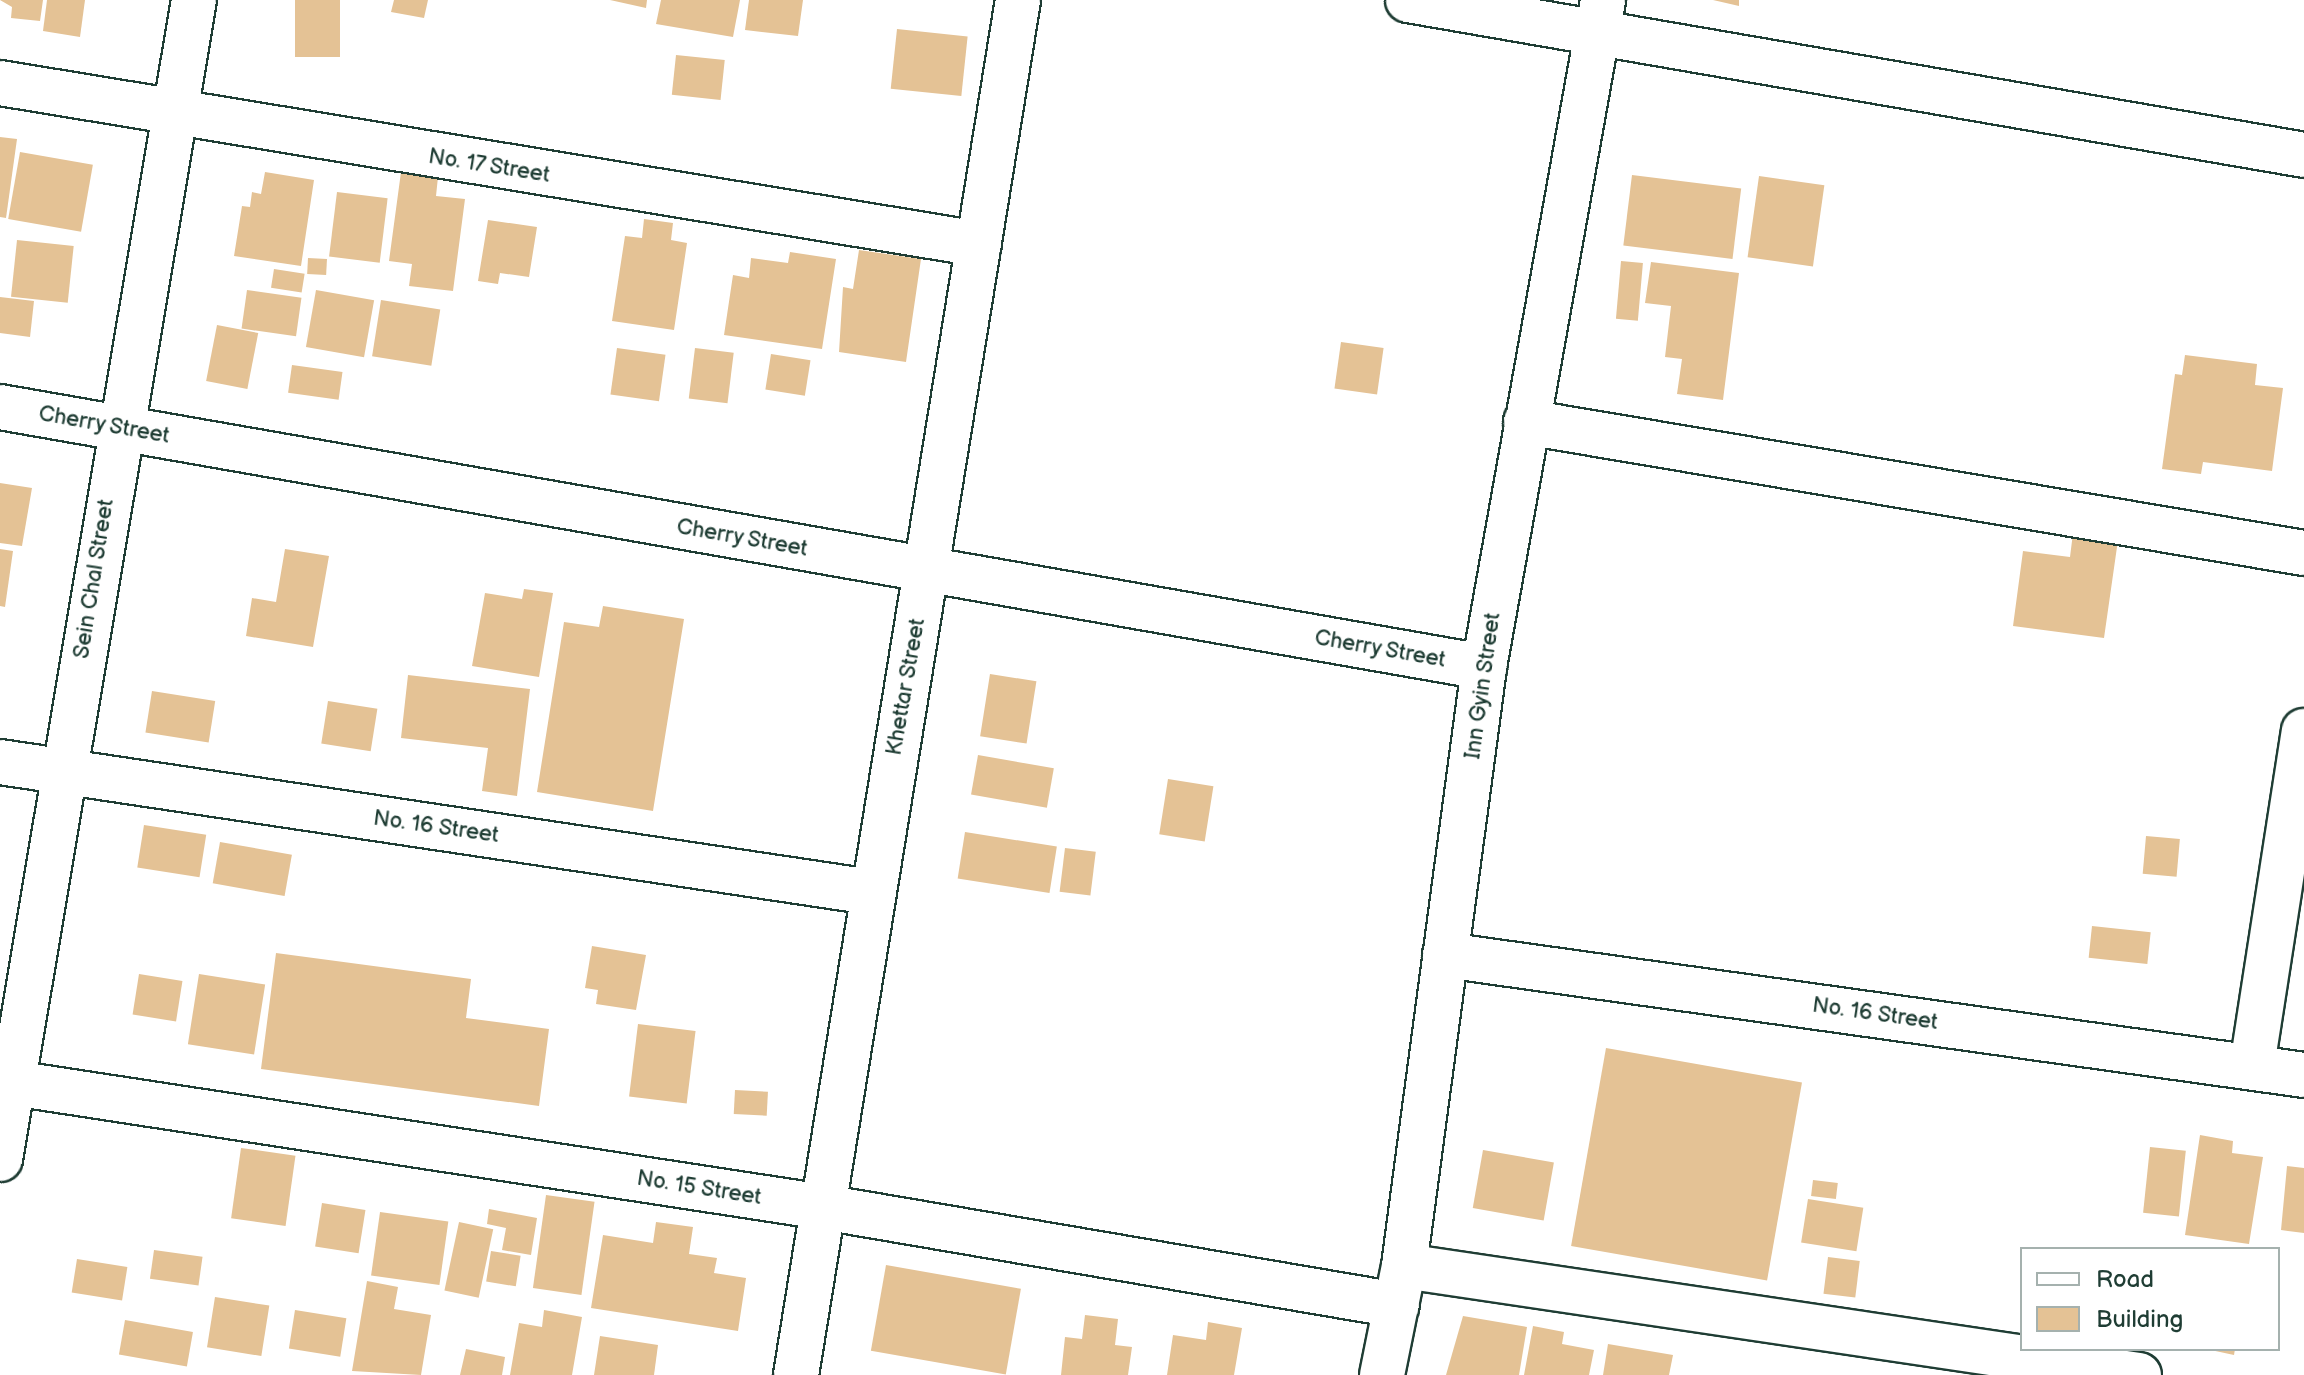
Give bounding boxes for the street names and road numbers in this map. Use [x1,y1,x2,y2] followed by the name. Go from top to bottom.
[426,143,552,189] street label: No. 17 Street
[36,400,172,450] street label: Cherry Street
[68,497,120,661] street label: Sein Chal Street
[674,513,810,563] street label: Cherry Street
[1460,611,1506,761] street label: Inn Gyin Street
[881,616,931,758] street label: Khettar Street
[1312,624,1448,674] street label: Cherry Street
[371,805,501,849] street label: No. 16 Street
[1810,992,1940,1036] street label: No. 16 Street
[635,1165,763,1211] street label: No. 15 Street

